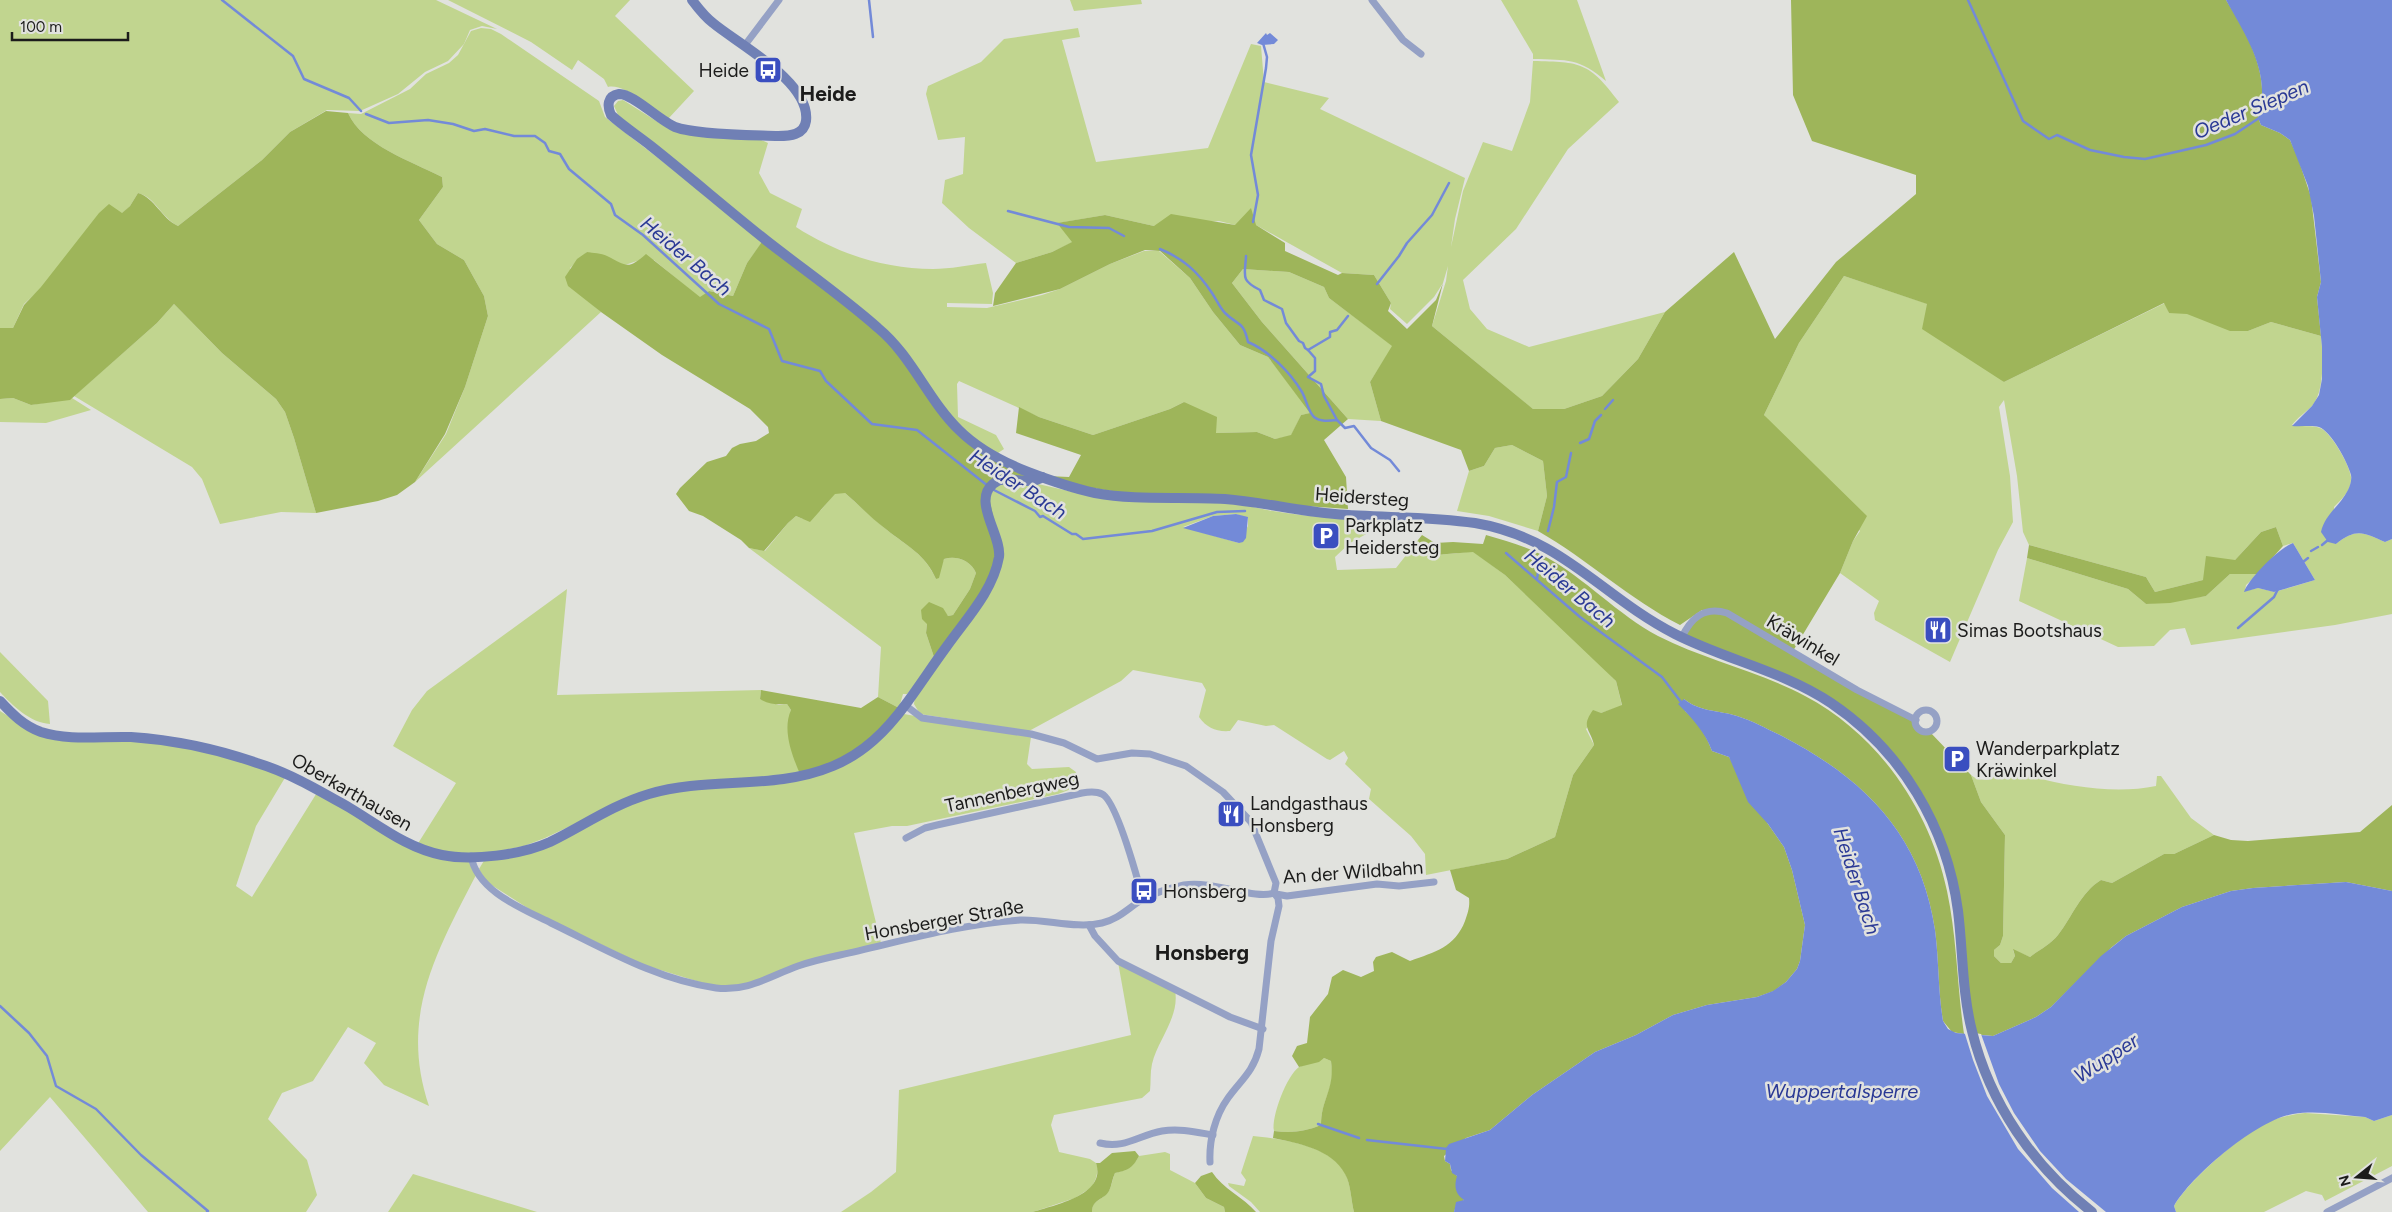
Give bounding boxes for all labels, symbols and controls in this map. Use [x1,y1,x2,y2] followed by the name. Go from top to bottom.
[12,10,129,42] scale bar
[20,18,62,36] text: 100 m
[753,55,783,85] bus stop icon: Heide
[698,59,749,82] place label: Heide
[2190,74,2312,144] water label: Oeder Siepen
[799,81,857,106] district label: Heide
[636,211,736,301] water label: Heider Bach
[965,444,1071,524] water label: Heider Bach
[1314,482,1410,512] street label: Heidersteg
[1345,514,1440,559] place label: Parkplatz Heidersteg
[1311,521,1341,551] parking icon: Parkplatz Heidersteg
[1520,543,1620,633] water label: Heider Bach
[1762,609,1844,671] street label: Kräwinkel
[1923,615,1953,645] restaurant icon: Simas Bootshaus
[1957,619,2102,642] place label: Simas Bootshaus
[1976,737,2120,782] place label: Wanderparkplatz Kräwinkel
[1942,744,1972,774] parking icon: Wanderparkplatz Kräwinkel
[287,748,417,836] street label: Oberkarthausen
[943,767,1081,817] street label: Tannenbergweg
[1250,792,1368,837] place label: Landgasthaus Honsberg
[1216,799,1246,829] restaurant icon: Landgasthaus Honsberg
[1828,824,1886,938] water label: Heider Bach
[1282,856,1424,888] street label: An der Wildbahn
[1129,876,1159,906] bus stop icon: Honsberg
[1163,880,1247,903] place label: Honsberg
[863,895,1025,945] street label: Honsberger Straße
[1155,940,1249,965] district label: Honsberg
[2069,1028,2144,1088] water label: Wupper
[1766,1079,1918,1103] water label: Wuppertalsperre
[2332,1152,2382,1202] north arrow
[2335,1173,2355,1188] text: N

